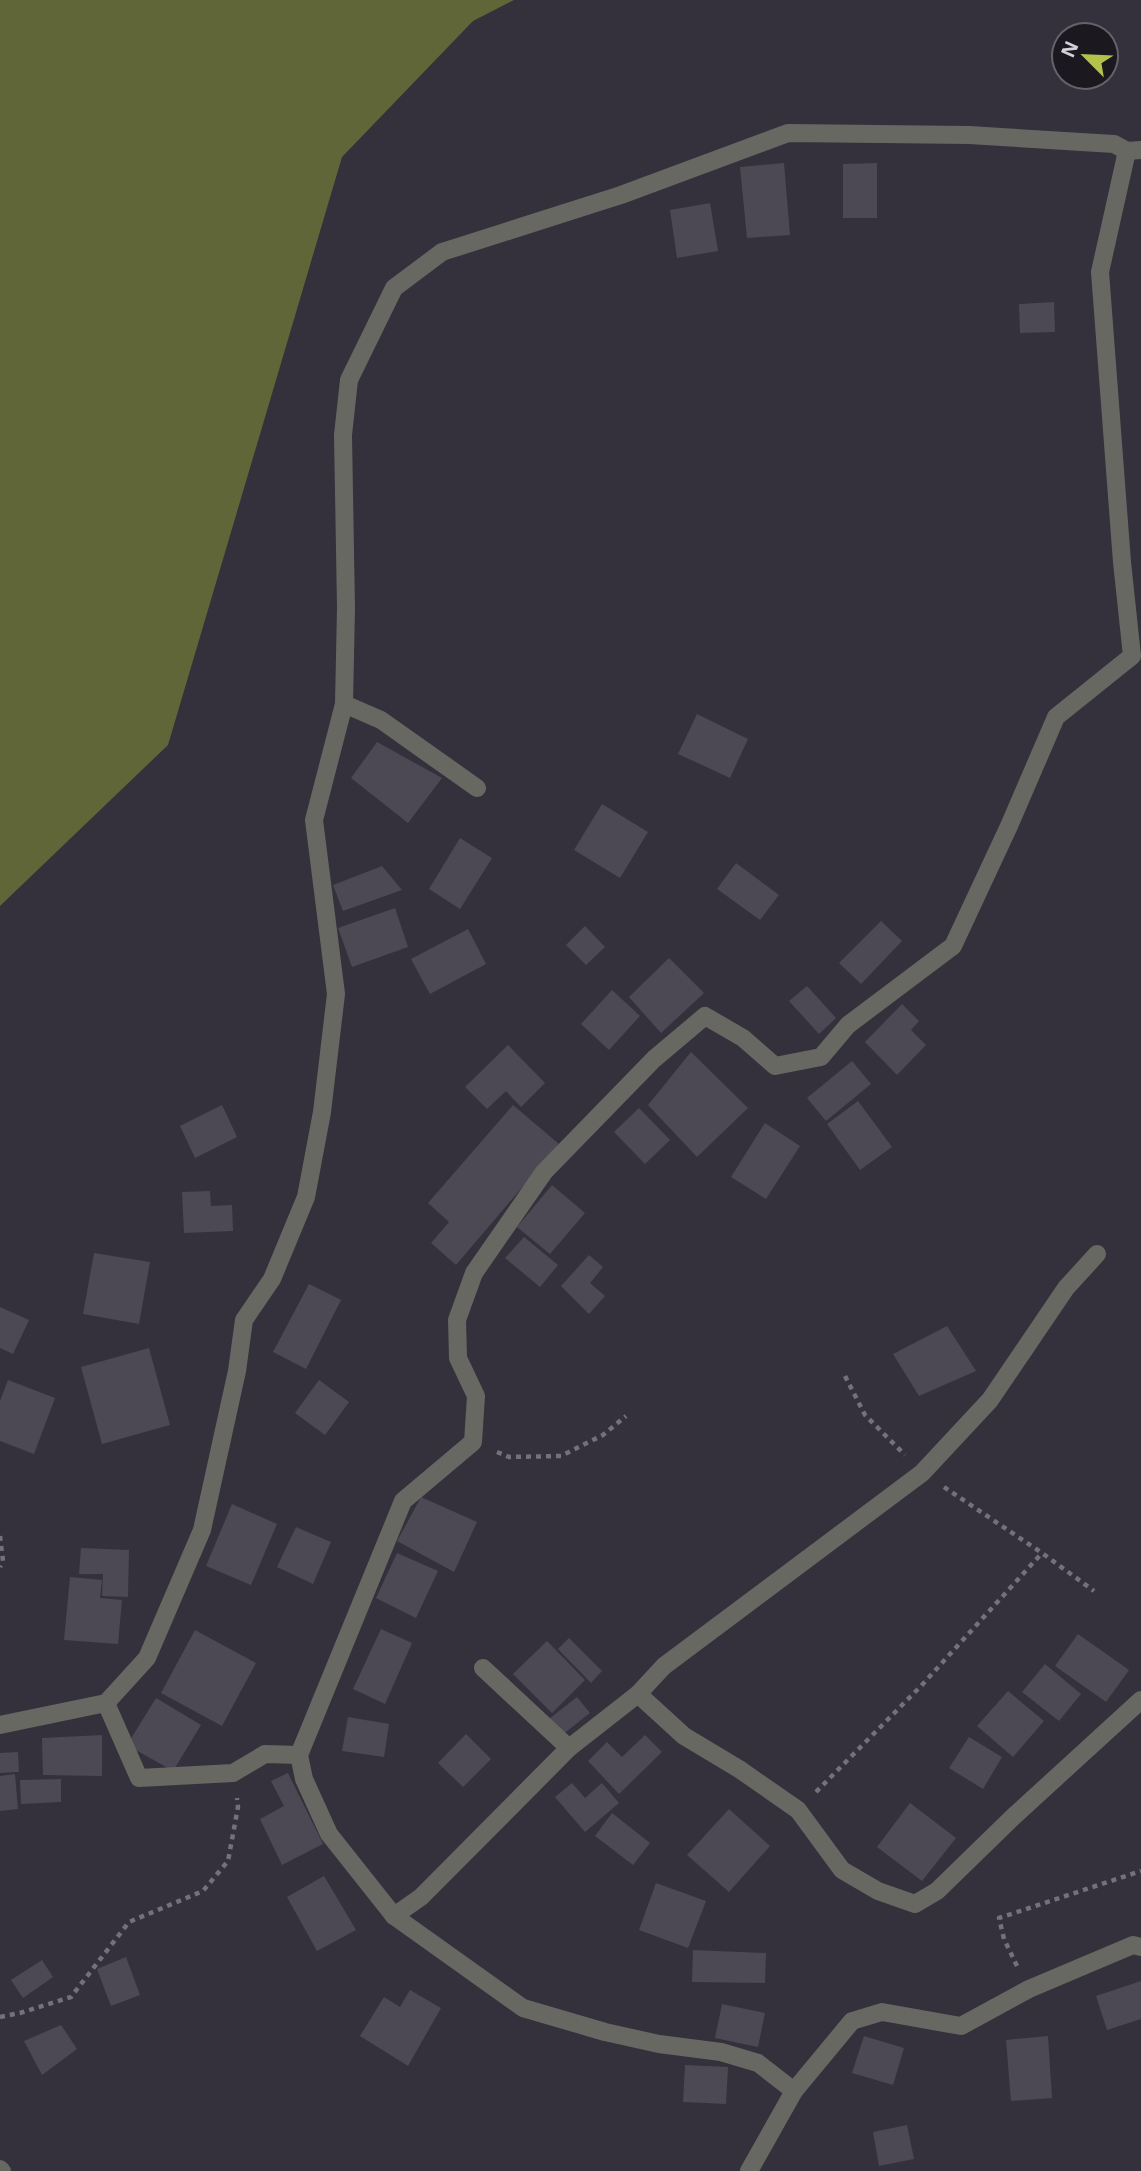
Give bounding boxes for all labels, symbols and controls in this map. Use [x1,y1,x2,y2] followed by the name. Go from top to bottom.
[1050,21,1120,91] north arrow
[1054,37,1084,61] text: N

